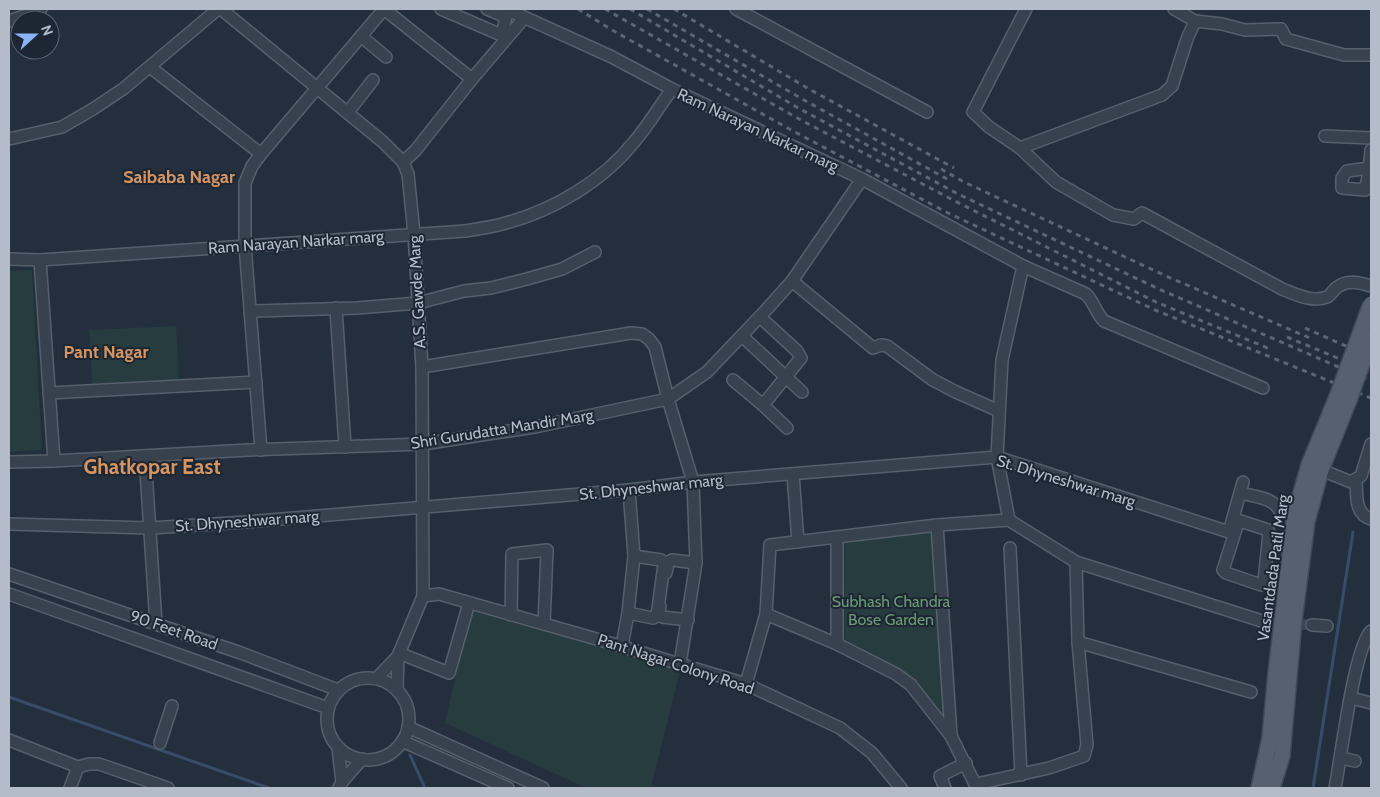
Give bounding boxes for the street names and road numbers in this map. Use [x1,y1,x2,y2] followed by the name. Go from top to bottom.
[674,84,843,176] street label: Ram Narayan Narkar marg
[208,226,386,258] street label: Ram Narayan Narkar marg
[404,234,429,349] street label: A.S. Gawde Marg
[409,405,596,453] street label: Shri Gurudatta Mandir Marg
[994,451,1139,511] street label: St. Dhyneshwar marg
[578,470,725,504] street label: St. Dhyneshwar marg
[1253,492,1293,643] street label: Vasantdada Patil Marg
[174,506,321,536] street label: St. Dhyneshwar marg
[128,606,220,654] street label: 90 Feet Road
[595,630,757,698] street label: Pant Nagar Colony Road

